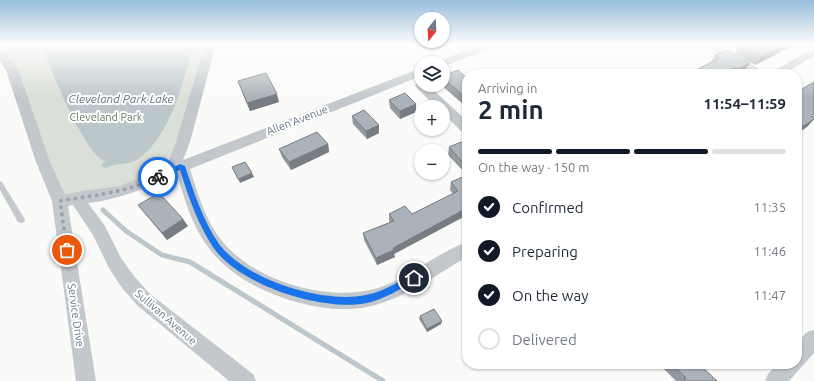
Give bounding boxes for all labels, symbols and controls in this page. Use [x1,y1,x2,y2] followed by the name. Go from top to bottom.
[414,12,450,48] north arrow
[414,12,450,180] map controls
[414,56,450,92] button: layers
[478,81,537,95] text: Arriving in
[68,92,174,105] water label: Cleveland Park Lake
[478,95,544,124] text: 2 min
[703,95,786,112] text: 11:54–11:59
[414,100,450,136] button: +
[265,103,329,137] street label: Allen Avenue
[70,111,143,123] park label: Cleveland Park
[414,144,450,180] button: −
[138,157,178,197] courier
[478,160,590,174] text: On the way · 150 m
[147,166,169,188] icon: bike
[478,196,500,218] icon: check
[512,199,584,216] text: Confirmed
[753,200,786,214] text: 11:35
[50,233,84,267] pin
[56,239,78,261] icon: bag
[478,240,500,262] icon: check
[512,243,578,260] text: Preparing
[753,244,786,258] text: 11:46
[397,261,431,295] pin
[403,267,425,289] icon: home
[66,282,86,348] street label: Service Drive
[478,284,500,306] icon: check
[133,287,199,347] street label: Sullivan Avenue
[512,287,588,304] text: On the way
[753,288,786,302] text: 11:47
[512,331,577,348] text: Delivered

